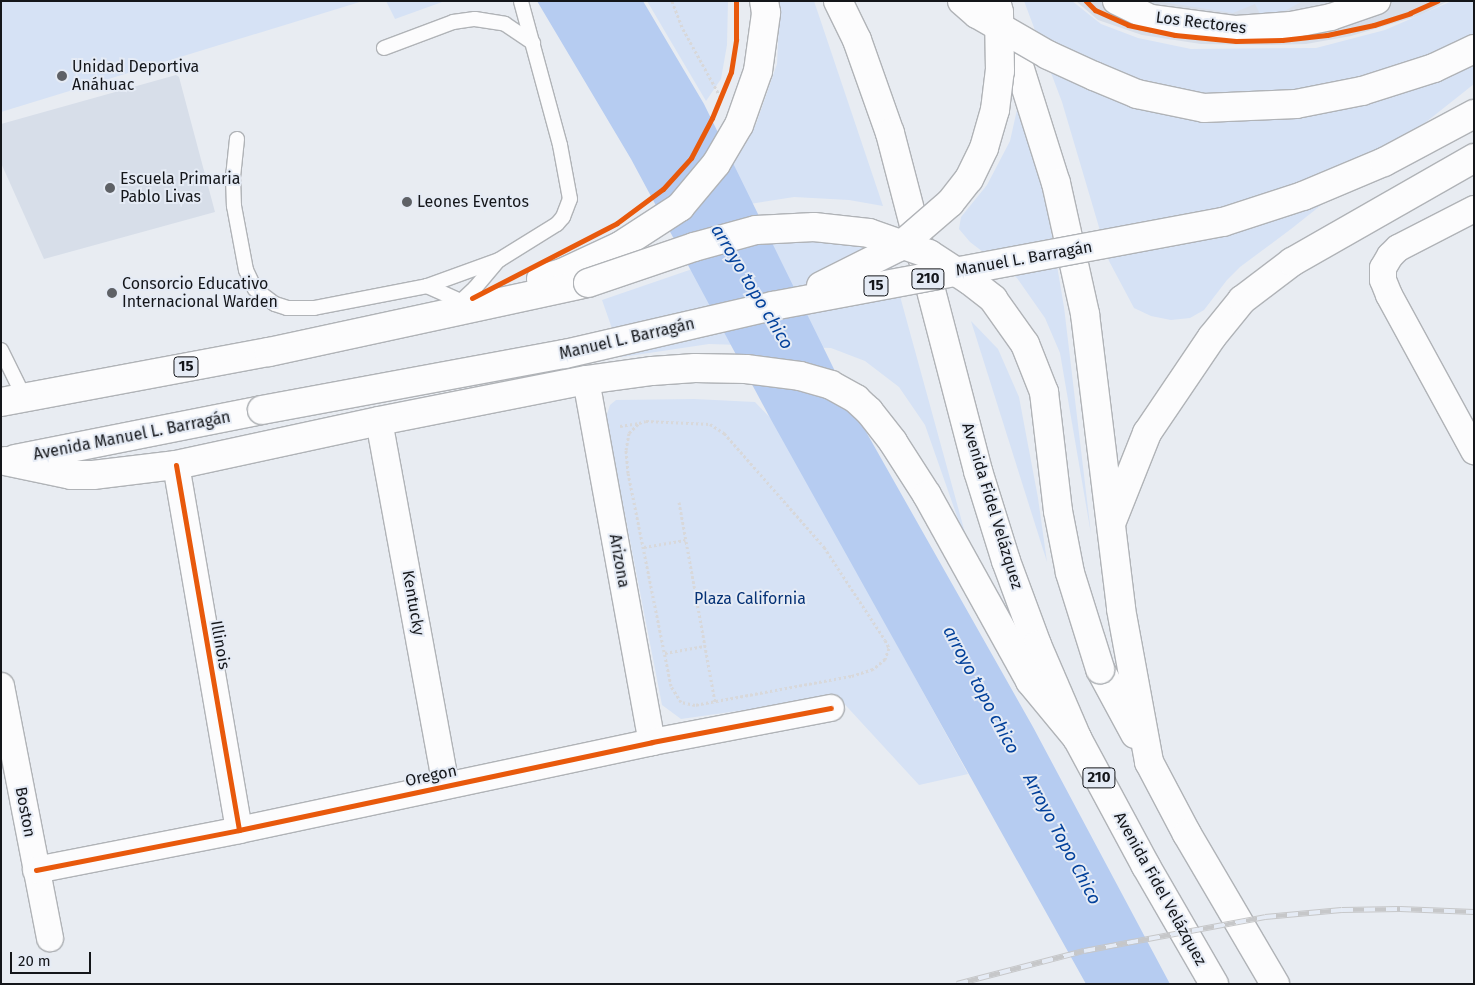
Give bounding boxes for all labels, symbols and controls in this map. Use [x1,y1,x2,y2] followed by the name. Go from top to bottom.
[1155,8,1247,38] street label: Los Rectores
[72,57,199,95] place label: Unidad Deportiva Anáhuac
[56,70,68,82] marker: Unidad Deportiva Anáhuac
[120,169,240,207] place label: Escuela Primaria Pablo Livas
[104,182,116,194] marker: Escuela Primaria Pablo Livas
[417,192,529,212] place label: Leones Eventos
[401,196,413,208] marker: Leones Eventos
[706,221,798,353] water label: arroyo topo chico
[954,238,1094,280] street label: Manuel L. Barragán
[910,266,946,292] road number: 210
[122,274,278,312] place label: Consorcio Educativo Internacional Warden
[864,274,888,298] road number: 15
[106,287,118,299] marker: Consorcio Educativo Internacional Warden
[557,314,697,364] street label: Manuel L. Barragán
[174,354,198,380] road number: 15
[32,407,232,465] street label: Avenida Manuel L. Barragán
[958,420,1026,592] street label: Avenida Fidel Velázquez
[605,533,633,589] street label: Arizona
[398,569,428,637] street label: Kentucky
[694,589,806,609] park label: Plaza California
[206,619,234,671] street label: Illinois
[938,622,1024,758] water label: arroyo topo chico
[403,761,459,791] street label: Oregon
[1082,766,1116,790] road number: 210
[1018,770,1106,908] water label: Arroyo Topo Chico
[11,785,39,839] street label: Boston
[1110,809,1210,969] street label: Avenida Fidel Velázquez
[12,942,94,974] scale bar
[18,952,51,970] text: 20 m

